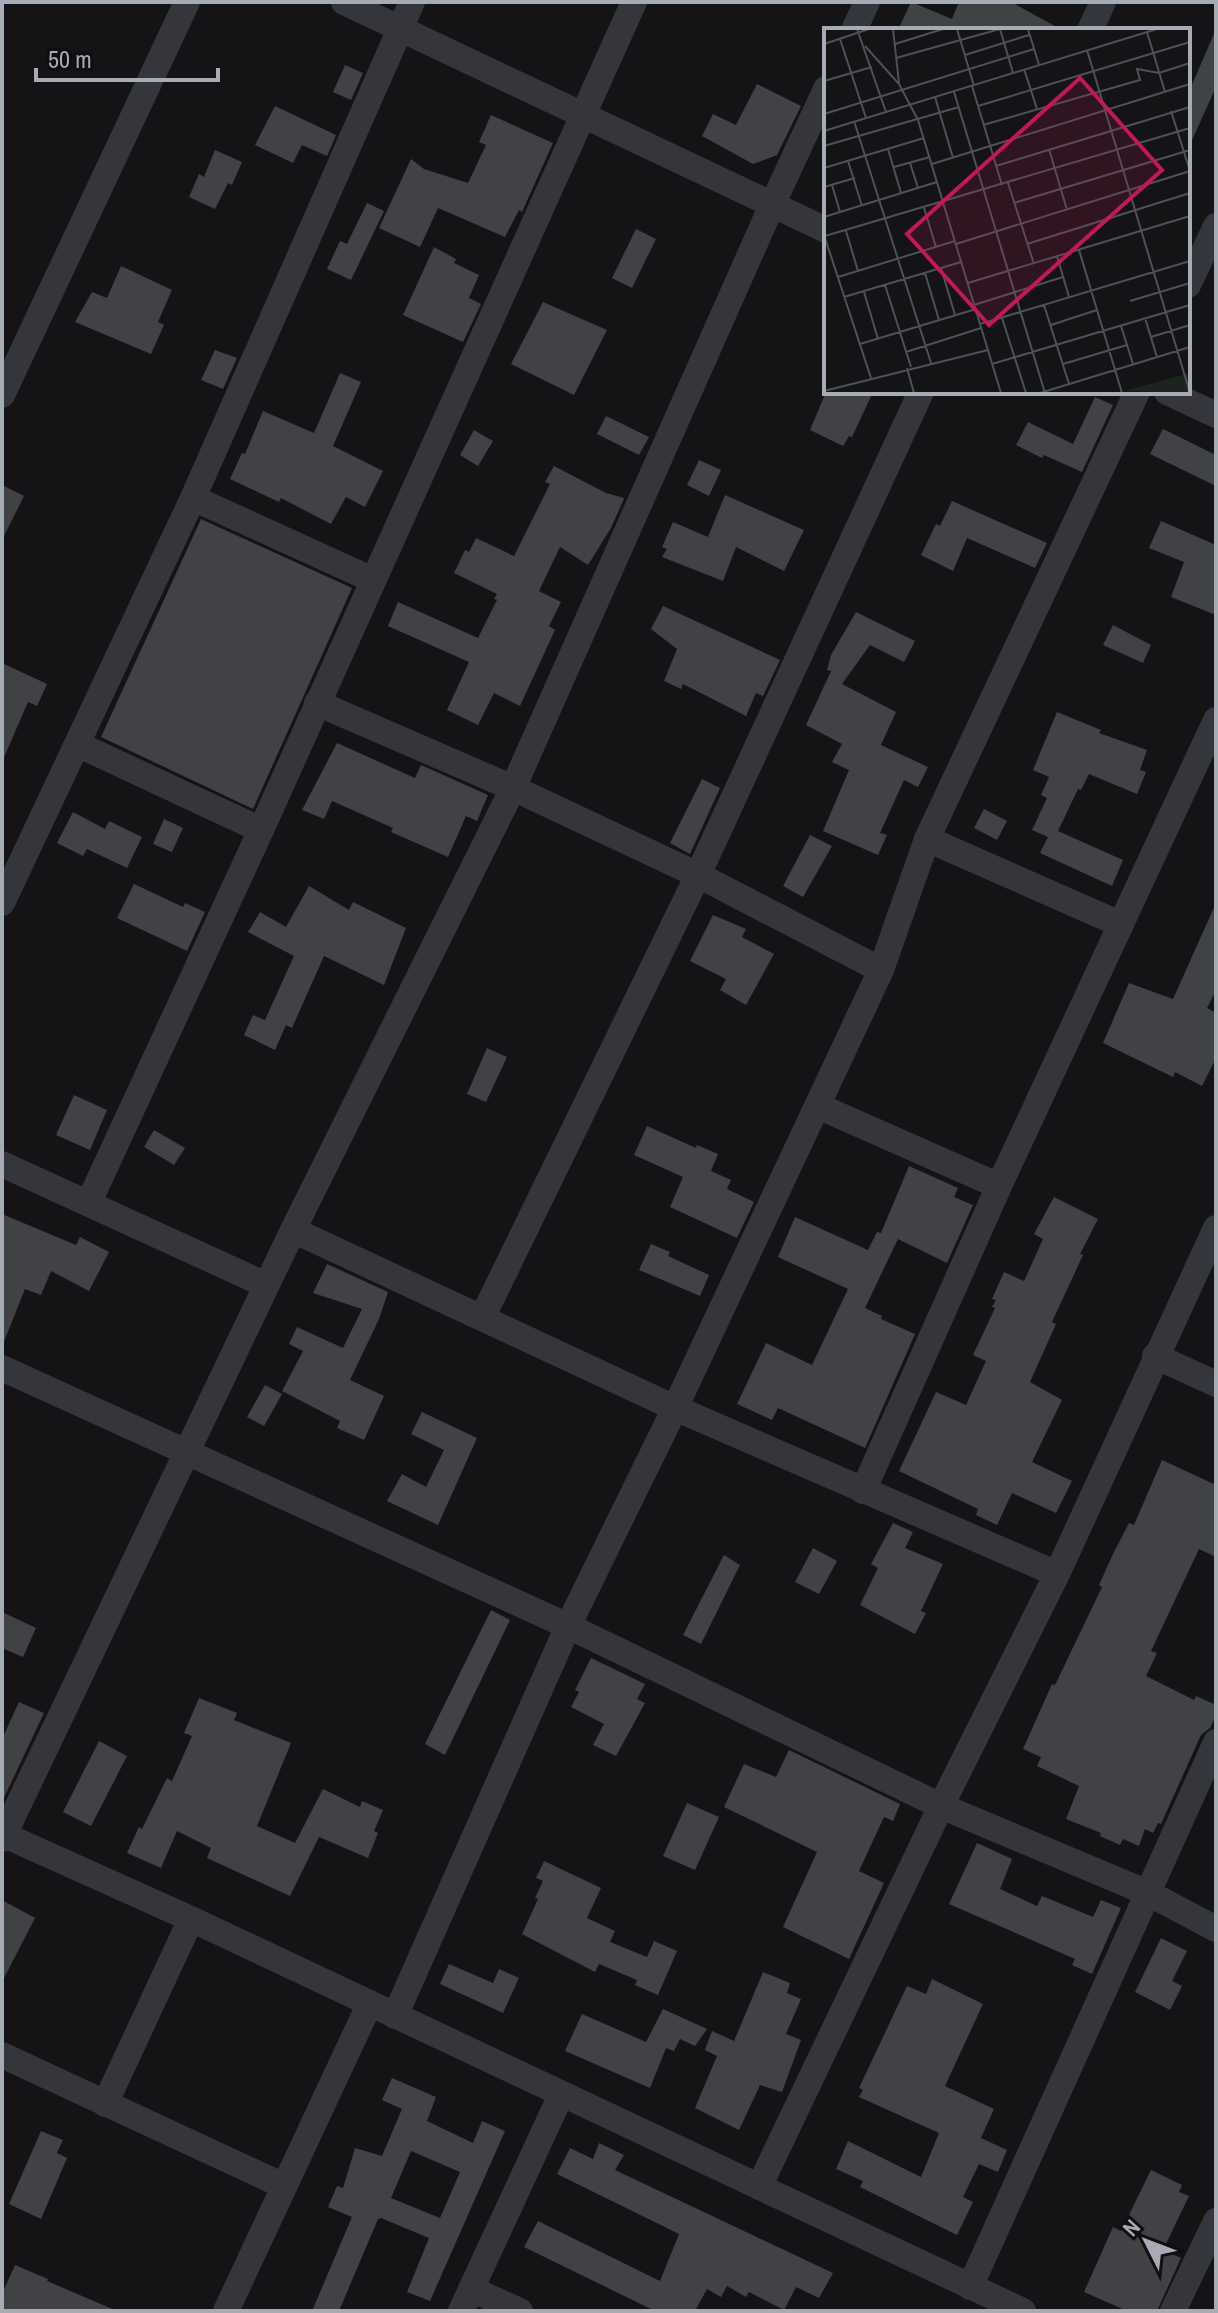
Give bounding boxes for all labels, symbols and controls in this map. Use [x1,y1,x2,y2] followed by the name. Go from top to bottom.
[824,28,1190,394] inset map
[36,32,218,82] scale bar
[48,43,92,75] text: 50 m
[1106,2201,1186,2281] north arrow
[1116,2213,1147,2242] text: N

